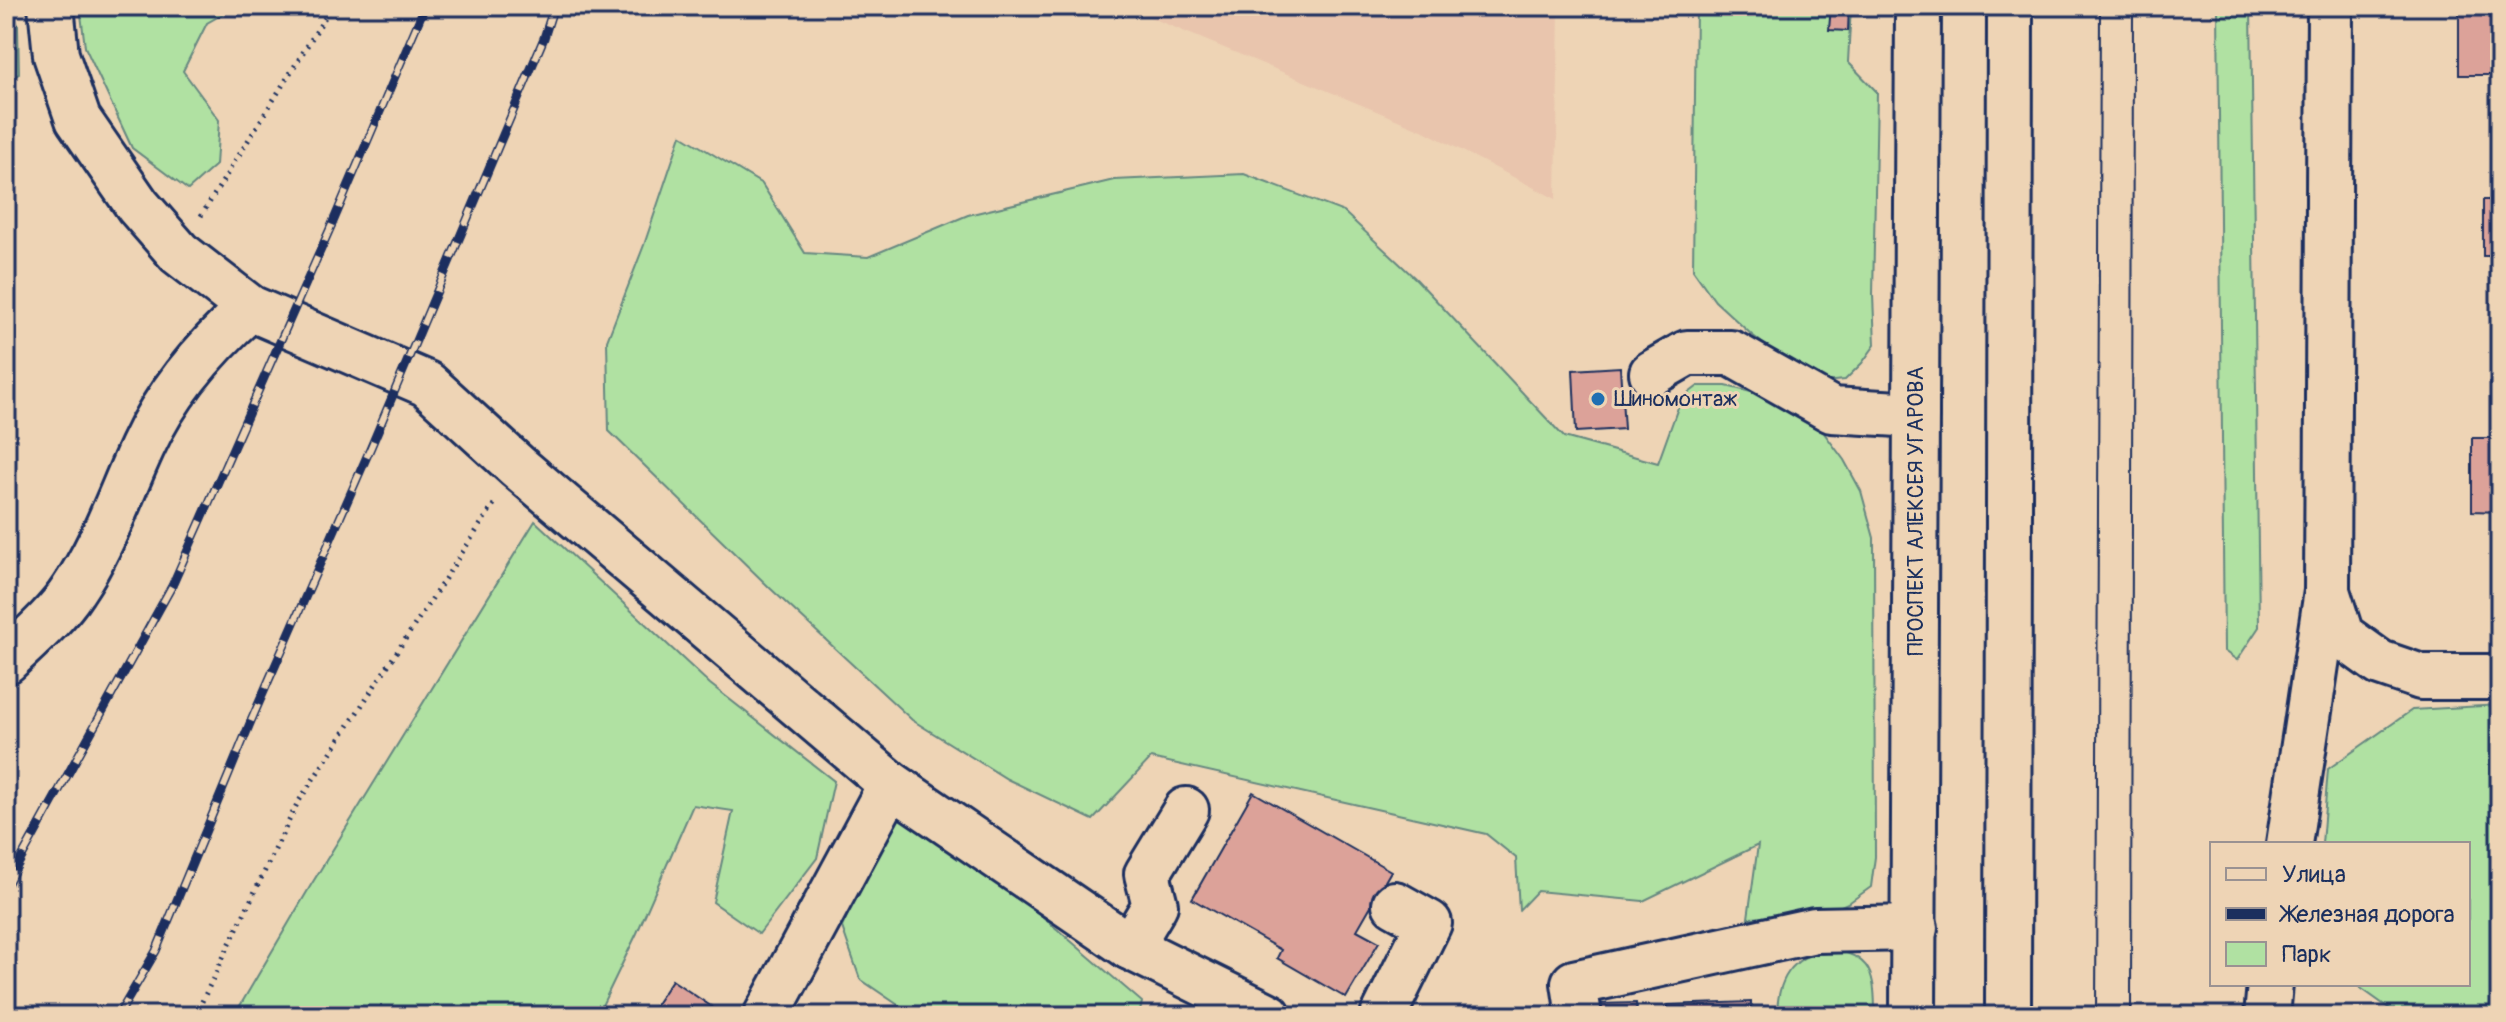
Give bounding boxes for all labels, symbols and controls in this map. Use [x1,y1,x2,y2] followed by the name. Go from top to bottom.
[1902,366,1930,656] street label: ПРОСПЕКТ АЛЕКСЕЯ УГАРОВА
[1614,385,1737,413] place label: Шиномонтаж
[1589,390,1607,408] marker: Шиномонтаж
[2210,842,2470,986] legend
[2282,860,2346,889] text: Улица
[2278,900,2455,929] text: Железная дорога
[2282,940,2331,969] text: Парк

